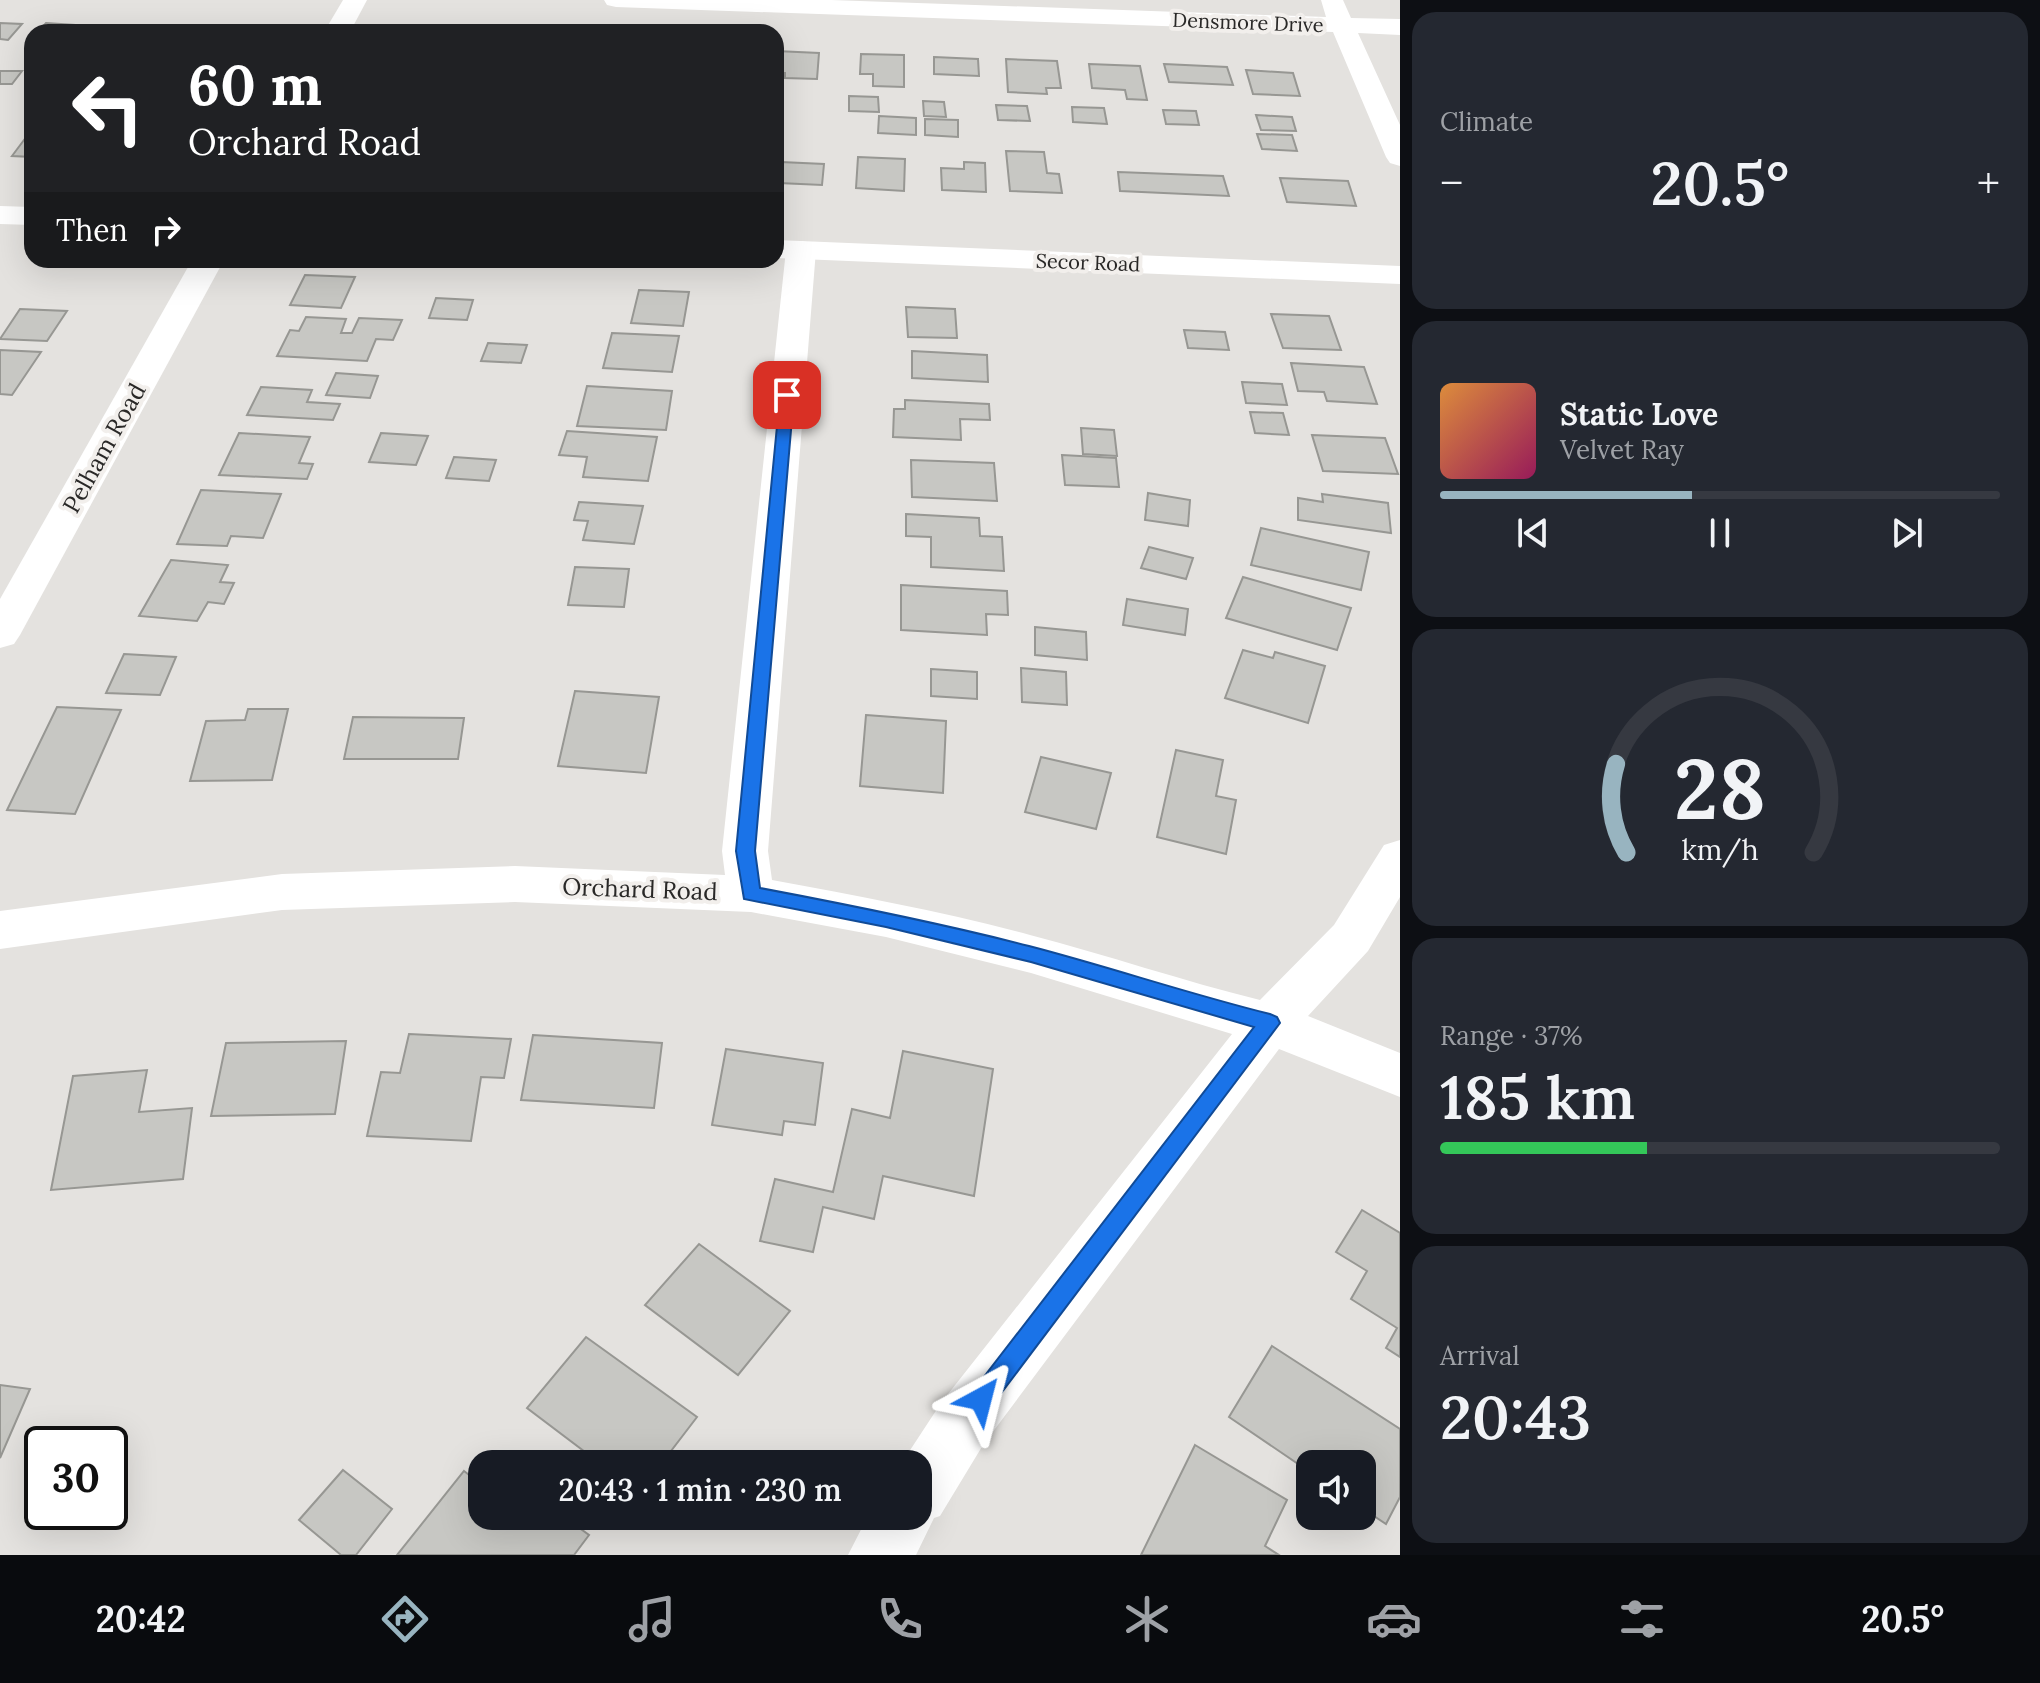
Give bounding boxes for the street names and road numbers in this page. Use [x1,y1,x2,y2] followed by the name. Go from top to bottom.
[1172,7,1324,37] street label: Densmore Drive
[1035,248,1141,276] street label: Secor Road
[56,377,152,519] street label: Pelham Road
[562,871,718,907] street label: Orchard Road

